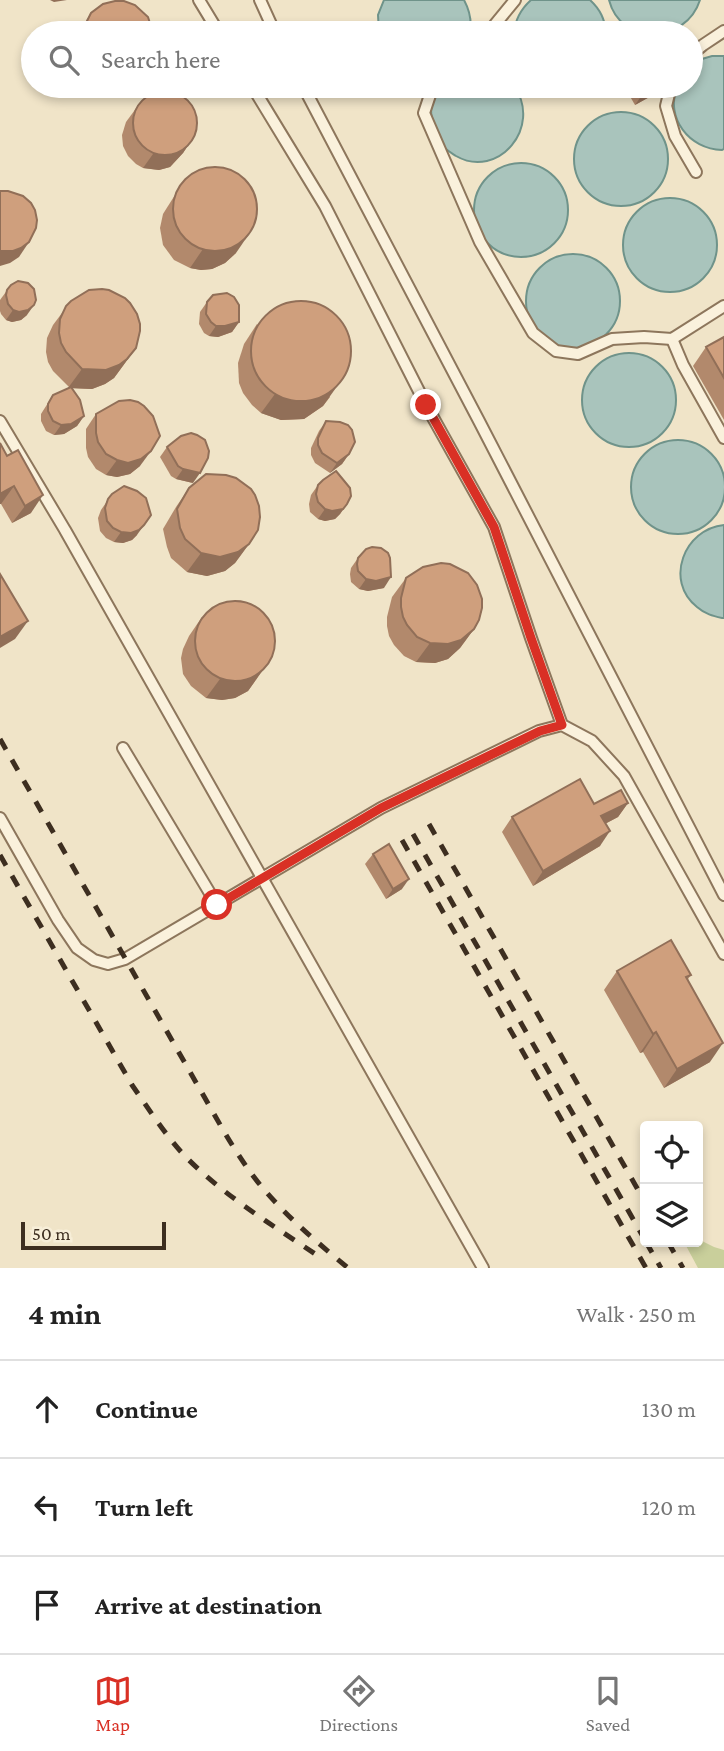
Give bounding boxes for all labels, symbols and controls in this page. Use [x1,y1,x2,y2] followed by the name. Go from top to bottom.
[21,21,703,98] search box
[45,41,83,79] icon: search
[101,45,220,74] text: Search here
[410,389,441,420] route end
[201,889,232,920] route start
[640,1121,703,1247] map controls
[640,1121,703,1184] button: locate
[640,1184,703,1247] button: layers
[21,1219,166,1251] scale bar
[32,1223,71,1244] text: 50 m
[28,1297,101,1330] text: 4 min
[576,1301,696,1327] text: Walk · 250 m
[28,1390,66,1428] icon: ahead
[95,1395,198,1424] text: Continue
[642,1396,696,1422] text: 130 m
[28,1488,66,1526] icon: left
[95,1493,193,1522] text: Turn left
[642,1494,696,1520] text: 120 m
[28,1586,66,1624] icon: arrive
[95,1591,322,1620] text: Arrive at destination
[94,1672,132,1735] tab: Map
[319,1672,398,1735] tab: Directions
[586,1672,630,1735] tab: Saved

